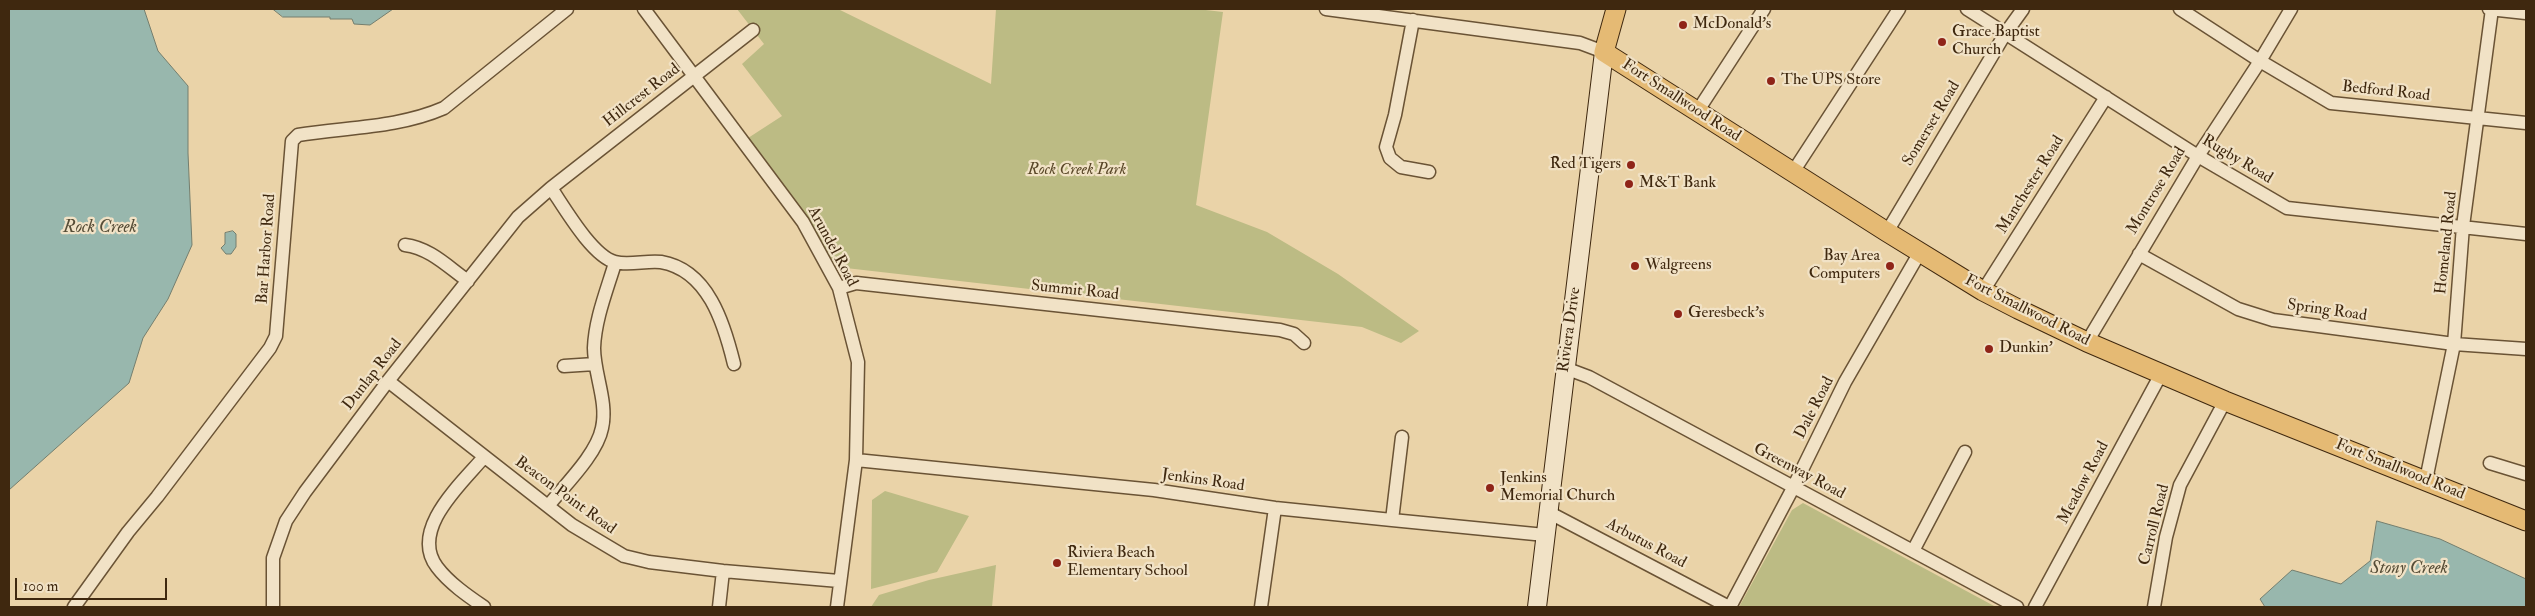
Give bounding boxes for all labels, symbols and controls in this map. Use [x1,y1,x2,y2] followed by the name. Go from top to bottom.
[1693,15,1771,35] place label: McDonald's
[1677,19,1689,31] marker: McDonald's
[1952,23,2040,61] place label: Grace Baptist Church
[1936,36,1948,48] marker: Grace Baptist Church
[1618,55,1744,147] street label: Fort Smallwood Road
[600,60,684,132] street label: Hillcrest Road
[1781,71,1881,91] place label: The UPS Store
[1765,75,1777,87] marker: The UPS Store
[1899,78,1965,170] street label: Somerset Road
[2341,78,2431,106] street label: Bedford Road
[2198,131,2276,189] street label: Rugby Road
[1993,132,2069,238] street label: Manchester Road
[2123,144,2191,238] street label: Montrose Road
[1550,155,1621,175] place label: Red Tigers
[1625,159,1637,171] marker: Red Tigers
[1028,161,1126,181] park label: Rock Creek Park
[1639,174,1716,194] place label: M&T Bank
[1623,178,1635,190] marker: M&T Bank
[2432,191,2462,295] street label: Homeland Road
[254,193,280,305] street label: Bar Harbor Road
[803,204,861,290] street label: Arundel Road
[63,217,137,239] water label: Rock Creek
[1809,247,1880,285] place label: Bay Area Computers
[1645,256,1711,276] place label: Walgreens
[1629,260,1641,272] marker: Walgreens
[1884,260,1896,272] marker: Bay Area Computers
[1961,271,2093,351] street label: Fort Smallwood Road
[1030,277,1120,305] street label: Summit Road
[1555,286,1585,374] street label: Riviera Drive
[2286,296,2368,326] street label: Spring Road
[1688,304,1764,324] place label: Geresbeck's
[1672,308,1684,320] marker: Geresbeck's
[339,336,407,414] street label: Dunlap Road
[1999,339,2053,359] place label: Dunkin'
[1983,343,1995,355] marker: Dunkin'
[1791,374,1839,442] street label: Dale Road
[2333,435,2467,505] street label: Fort Smallwood Road
[2054,438,2114,528] street label: Meadow Road
[1750,440,1848,504] street label: Greenway Road
[511,453,619,539] street label: Beacon Point Road
[1160,466,1246,496] street label: Jenkins Road
[1500,469,1615,507] place label: Jenkins Memorial Church
[1484,482,1496,494] marker: Jenkins Memorial Church
[2136,483,2174,567] street label: Carroll Road
[1603,515,1689,573] street label: Arbutus Road
[1067,544,1188,582] place label: Riviera Beach Elementary School
[1051,557,1063,569] marker: Riviera Beach Elementary School
[2370,558,2448,580] water label: Stony Creek
[18,568,170,600] scale bar
[23,577,58,596] text: 100 m

